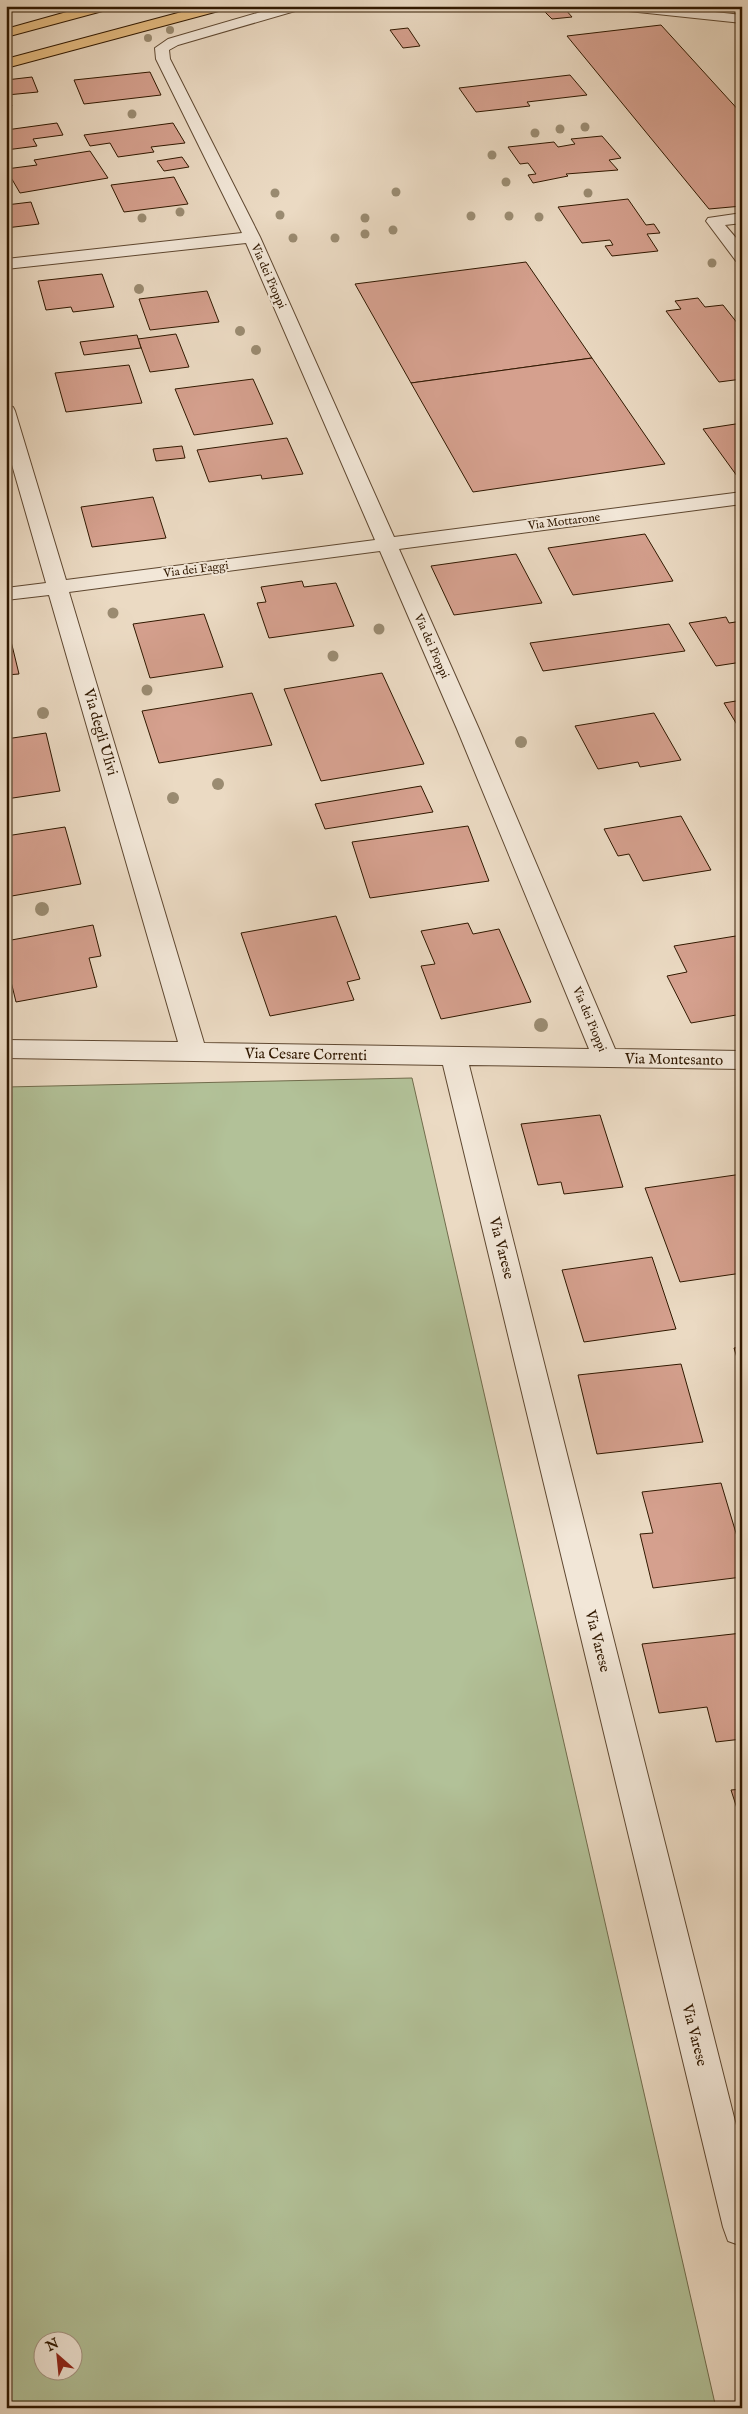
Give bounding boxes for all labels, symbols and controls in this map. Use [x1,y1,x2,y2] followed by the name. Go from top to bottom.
[246,241,289,311] street label: Via dei Pioppi
[526,510,602,533] street label: Via Mottarone
[162,558,229,581] street label: Via dei Faggi
[409,611,452,681] street label: Via dei Pioppi
[79,686,122,778] street label: Via degli Ulivi
[568,983,610,1054] street label: Via dei Pioppi
[244,1044,367,1065] street label: Via Cesare Correnti
[624,1049,723,1070] street label: Via Montesanto
[484,1214,518,1281] street label: Via Varese
[580,1607,614,1674] street label: Via Varese
[677,2001,711,2068] street label: Via Varese
[32,2332,82,2382] north arrow
[42,2335,62,2357] text: N

